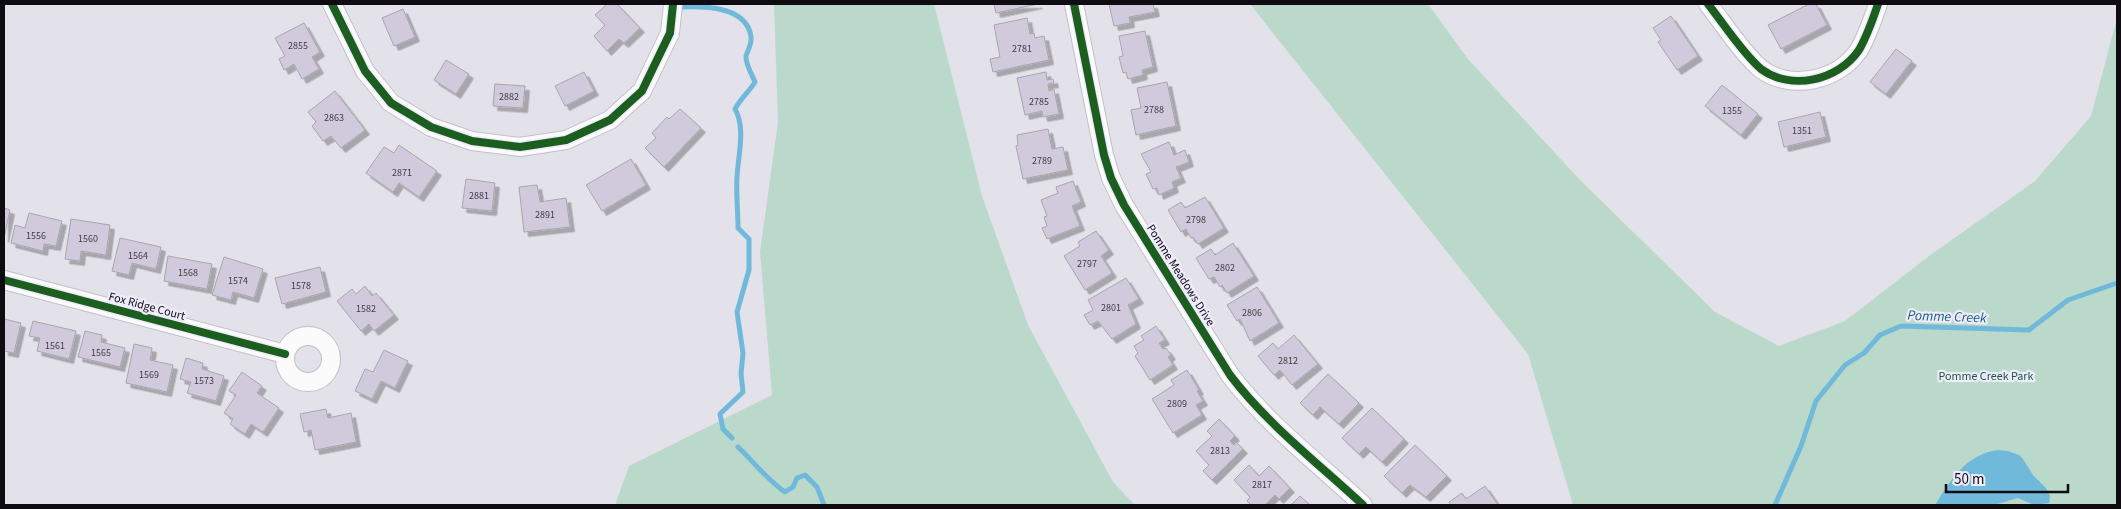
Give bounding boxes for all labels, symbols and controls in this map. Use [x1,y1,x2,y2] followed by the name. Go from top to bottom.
[288,39,308,53] house number: 2855
[1012,42,1032,56] house number: 2781
[499,90,519,104] house number: 2882
[1029,95,1049,109] house number: 2785
[1144,103,1164,117] house number: 2788
[1722,104,1742,118] house number: 1355
[324,111,344,125] house number: 2863
[1792,124,1812,138] house number: 1351
[1032,154,1052,168] house number: 2789
[392,166,412,180] house number: 2871
[469,189,489,203] house number: 2881
[535,208,555,222] house number: 2891
[1186,213,1206,227] house number: 2798
[1142,221,1219,329] street label: Pomme Meadows Drive
[26,229,46,243] house number: 1556
[78,232,98,246] house number: 1560
[128,249,148,263] house number: 1564
[1077,257,1097,271] house number: 2797
[1215,261,1235,275] house number: 2802
[178,266,198,280] house number: 1568
[228,274,248,288] house number: 1574
[291,279,311,293] house number: 1578
[107,288,187,325] street label: Fox Ridge Court
[1101,301,1121,315] house number: 2801
[356,302,376,316] house number: 1582
[1242,306,1262,320] house number: 2806
[1907,306,1987,328] water label: Pomme Creek
[45,339,65,353] house number: 1561
[91,346,111,360] house number: 1565
[1278,354,1298,368] house number: 2812
[139,368,159,382] house number: 1569
[1939,368,2033,385] park label: Pomme Creek Park
[194,374,214,388] house number: 1573
[1167,397,1187,411] house number: 2809
[1210,444,1230,458] house number: 2813
[1946,462,2068,494] scale bar
[1954,469,1984,490] text: 50 m
[1252,478,1272,492] house number: 2817

